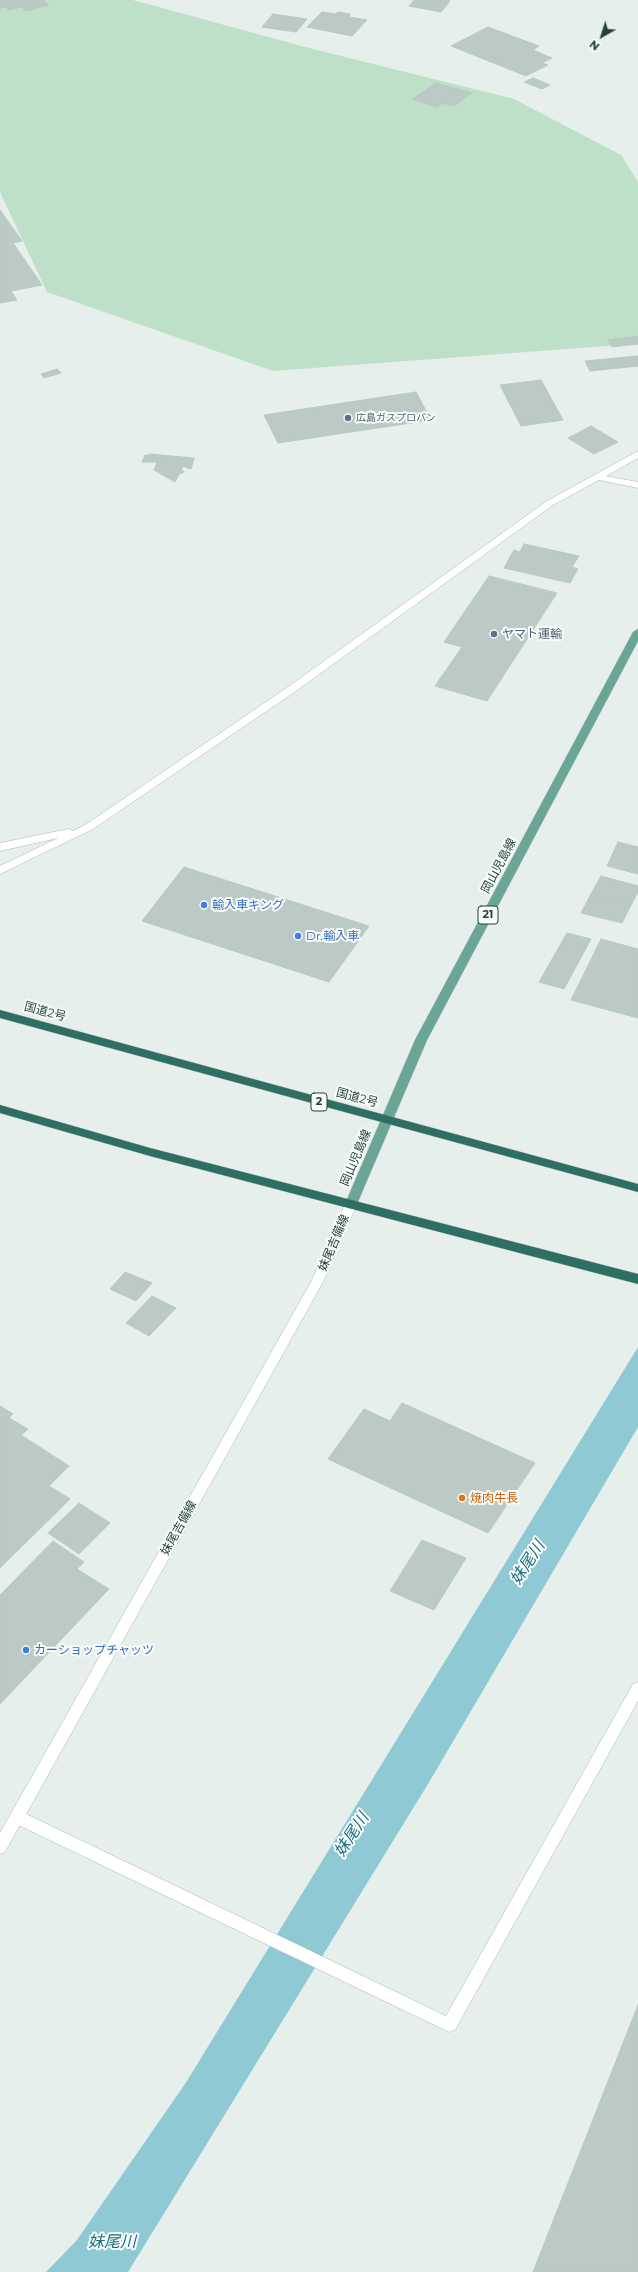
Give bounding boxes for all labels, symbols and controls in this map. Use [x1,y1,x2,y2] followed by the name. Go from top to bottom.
[582,16,622,56] north arrow
[587,37,602,54] text: N
[356,412,436,424] place label: 広島ガスプロパン
[343,413,353,423] marker: 広島ガスプロパン
[502,627,562,641] place label: ヤマト運輸
[489,629,499,639] marker: ヤマト運輸
[479,836,519,896] street label: 岡山児島線
[212,898,284,912] place label: 輸入車キング
[199,900,209,910] marker: 輸入車キング
[478,906,498,924] road number: 21
[306,929,359,943] place label: Dr.輸入車
[293,931,303,941] marker: Dr.輸入車
[22,1000,68,1024] street label: 国道2号
[334,1086,380,1110] street label: 国道2号
[311,1093,327,1111] road number: 2
[338,1128,374,1188] street label: 岡山児島線
[316,1213,352,1273] street label: 妹尾吉備線
[470,1491,518,1505] place label: 焼肉牛長
[457,1493,467,1503] marker: 焼肉牛長
[158,1498,200,1558] street label: 妹尾吉備線
[507,1538,549,1588] water label: 妹尾川
[34,1643,154,1657] place label: カーショップチャッツ
[21,1645,31,1655] marker: カーショップチャッツ
[331,1810,373,1860] water label: 妹尾川
[88,2232,136,2252] water label: 妹尾川

